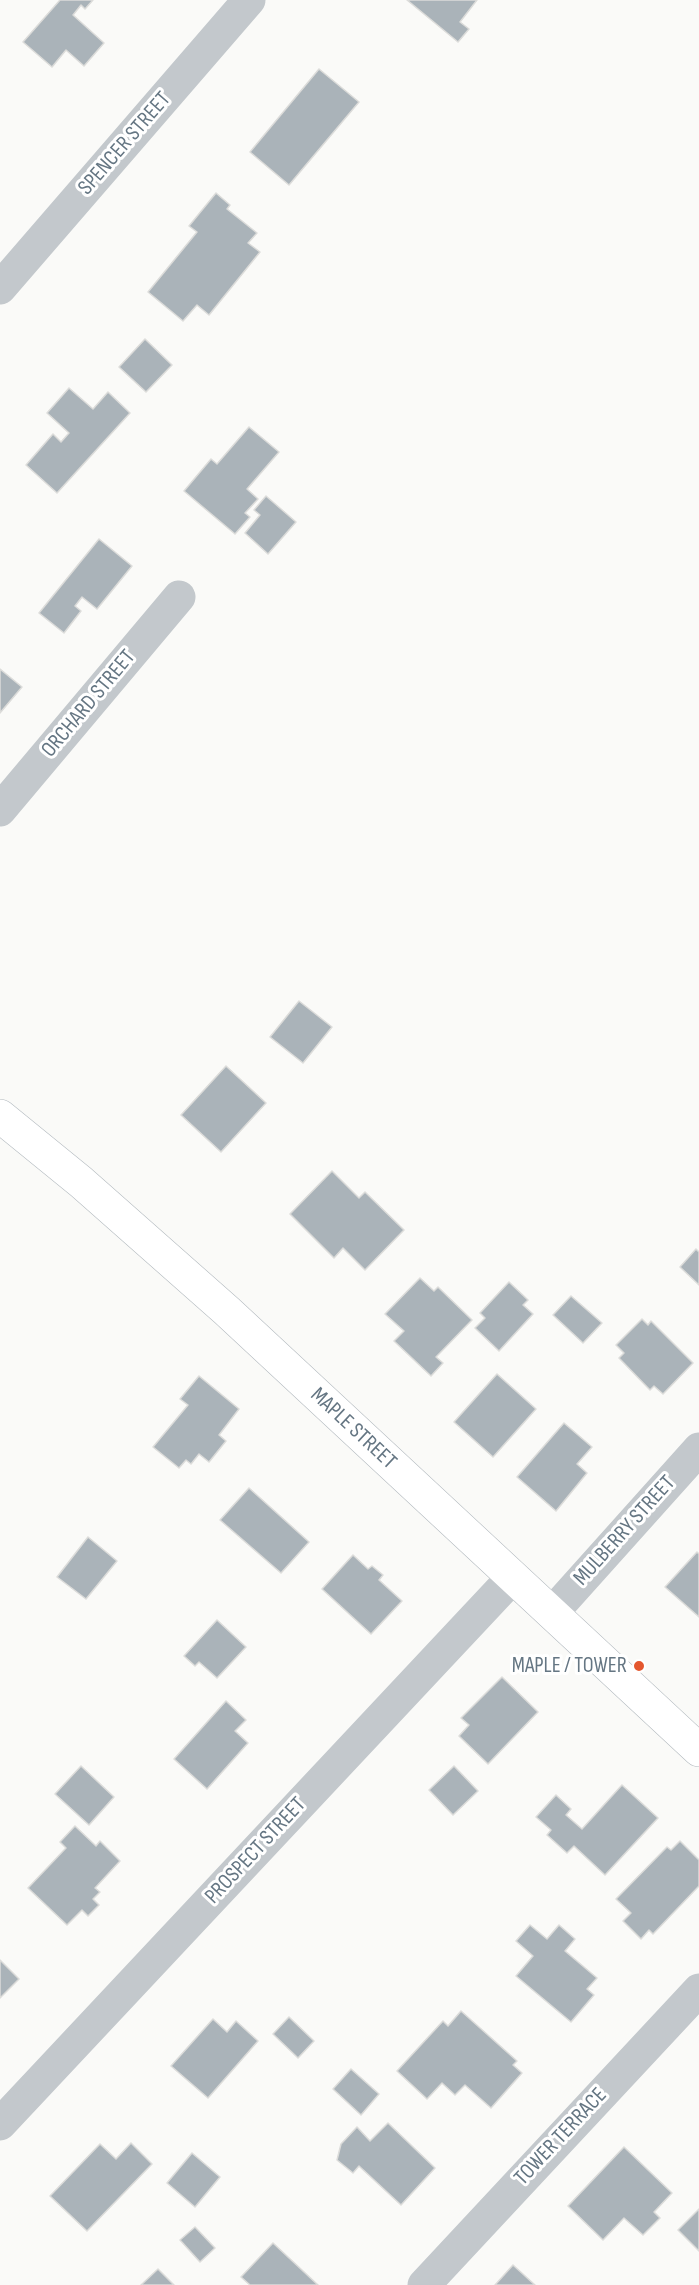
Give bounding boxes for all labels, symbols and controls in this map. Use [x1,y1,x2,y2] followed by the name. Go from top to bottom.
[73,87,177,201] street label: SPENCER STREET
[36,645,142,763] street label: ORCHARD STREET
[305,1383,401,1475] street label: MAPLE STREET
[569,1470,681,1592] street label: MULBERRY STREET
[512,1653,627,1679] place label: MAPLE / TOWER
[632,1659,646,1673] marker: MAPLE / TOWER
[200,1792,312,1910] street label: PROSPECT STREET
[509,2083,613,2191] street label: TOWER TERRACE

